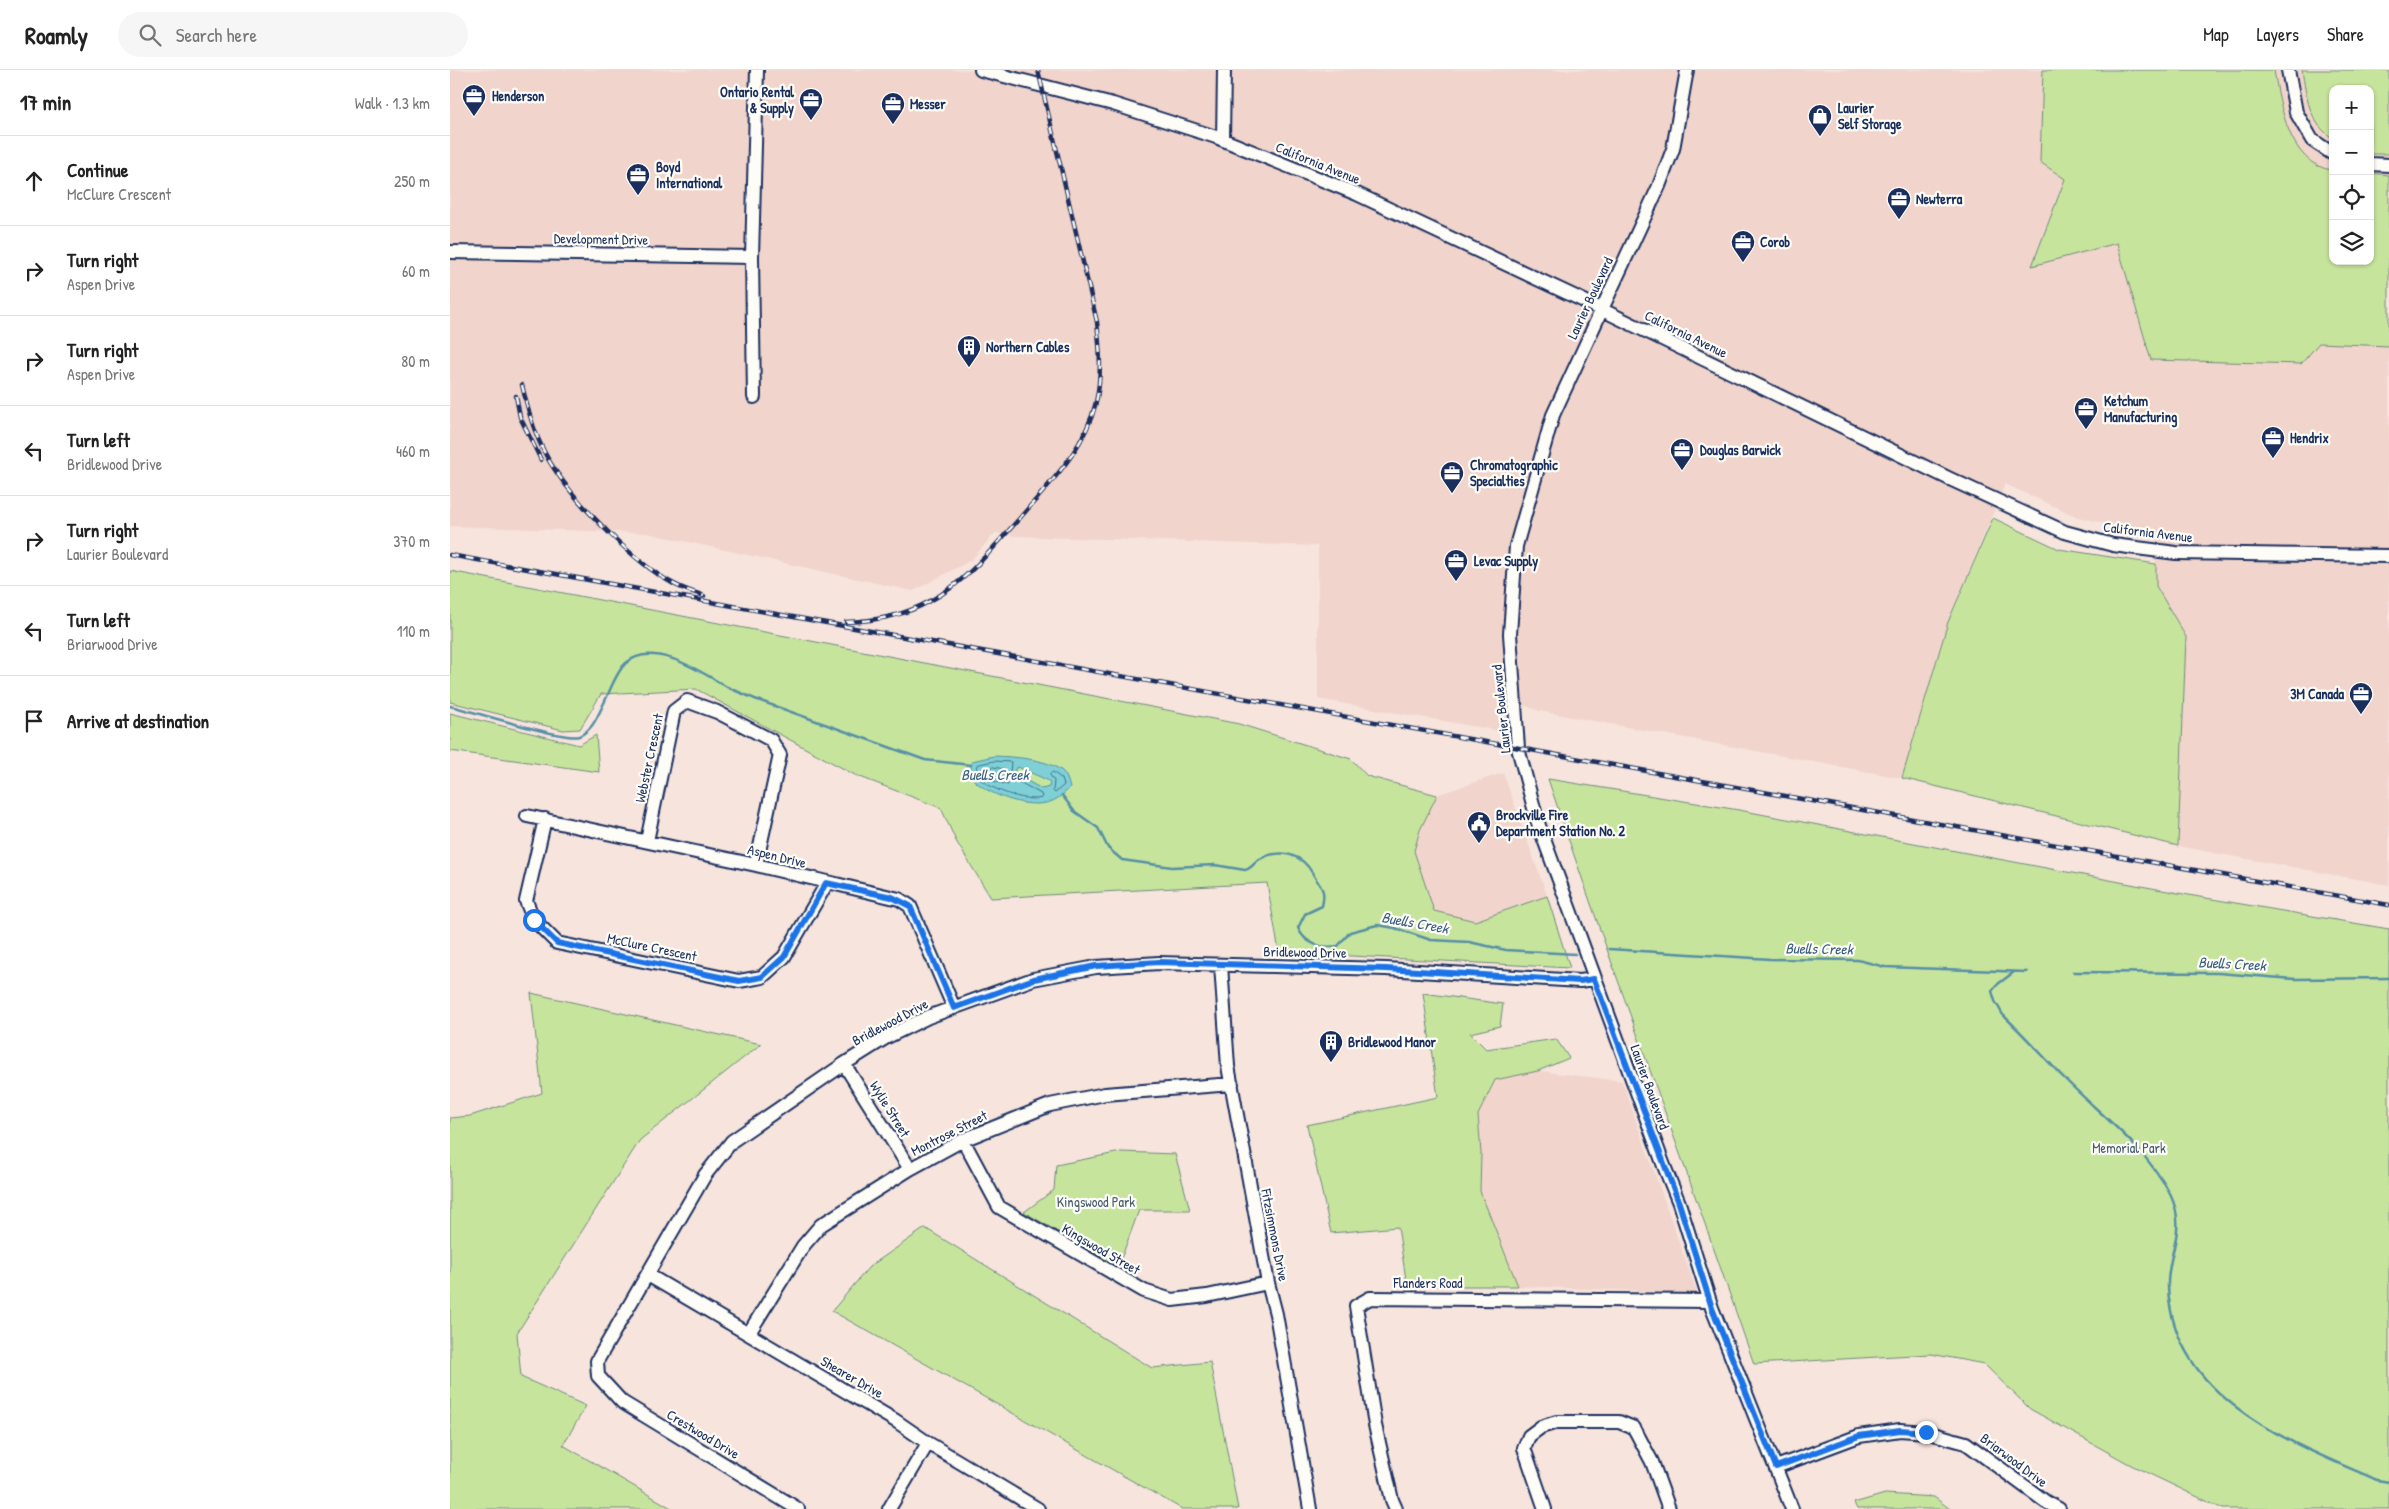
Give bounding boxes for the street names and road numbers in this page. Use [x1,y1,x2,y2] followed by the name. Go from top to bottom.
[1273,137,1364,188] street label: California Avenue
[554,228,649,250] street label: Development Drive
[1562,253,1617,342] street label: Laurier Boulevard
[1642,305,1731,362] street label: California Avenue
[2102,517,2194,546] street label: California Avenue
[1486,663,1515,754] street label: Laurier Boulevard
[630,711,667,804] street label: Webster Crescent
[746,839,809,873] street label: Aspen Drive
[606,928,699,965] street label: McClure Crescent
[1263,941,1347,962] street label: Bridlewood Drive
[849,993,931,1049] street label: Bridlewood Drive
[1626,1042,1675,1132] street label: Laurier Boulevard
[865,1077,915,1141] street label: Wylie Street
[908,1105,990,1160] street label: Montrose Street
[1257,1186,1294,1283] street label: Fitzsimmons Drive
[1058,1218,1144,1280] street label: Kingswood Street
[1393,1273,1463,1292] street label: Flanders Road
[817,1351,887,1402] street label: Shearer Drive
[663,1404,744,1463] street label: Crestwood Drive
[1977,1428,2052,1491] street label: Briarwood Drive

